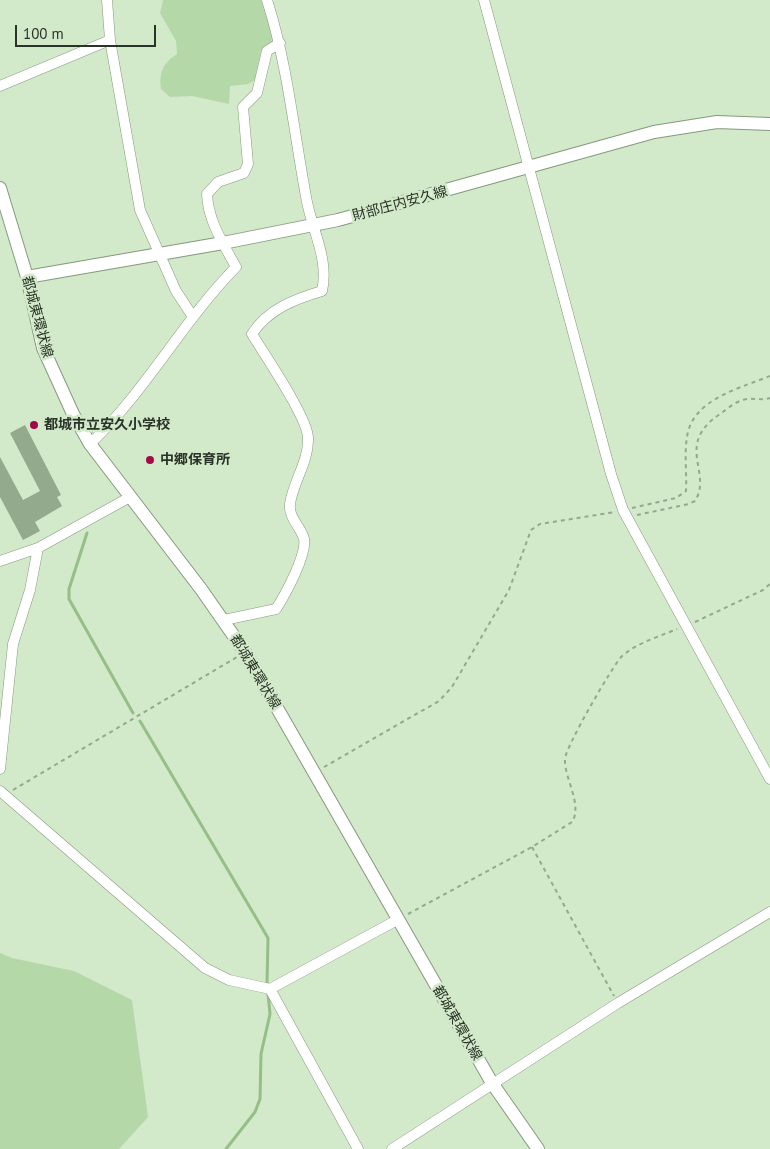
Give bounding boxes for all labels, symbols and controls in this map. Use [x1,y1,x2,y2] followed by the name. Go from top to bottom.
[18,15,159,47] scale bar
[23,24,64,43] text: 100 m
[350,183,450,225] street label: 財部庄内安久線
[18,274,56,360] street label: 都城東環状線
[44,417,170,433] place label: 都城市立安久小学校
[28,419,40,431] marker: 都城市立安久小学校
[160,452,230,468] place label: 中郷保育所
[144,454,156,466] marker: 中郷保育所
[226,632,284,712] street label: 都城東環状線
[429,982,485,1064] street label: 都城東環状線

